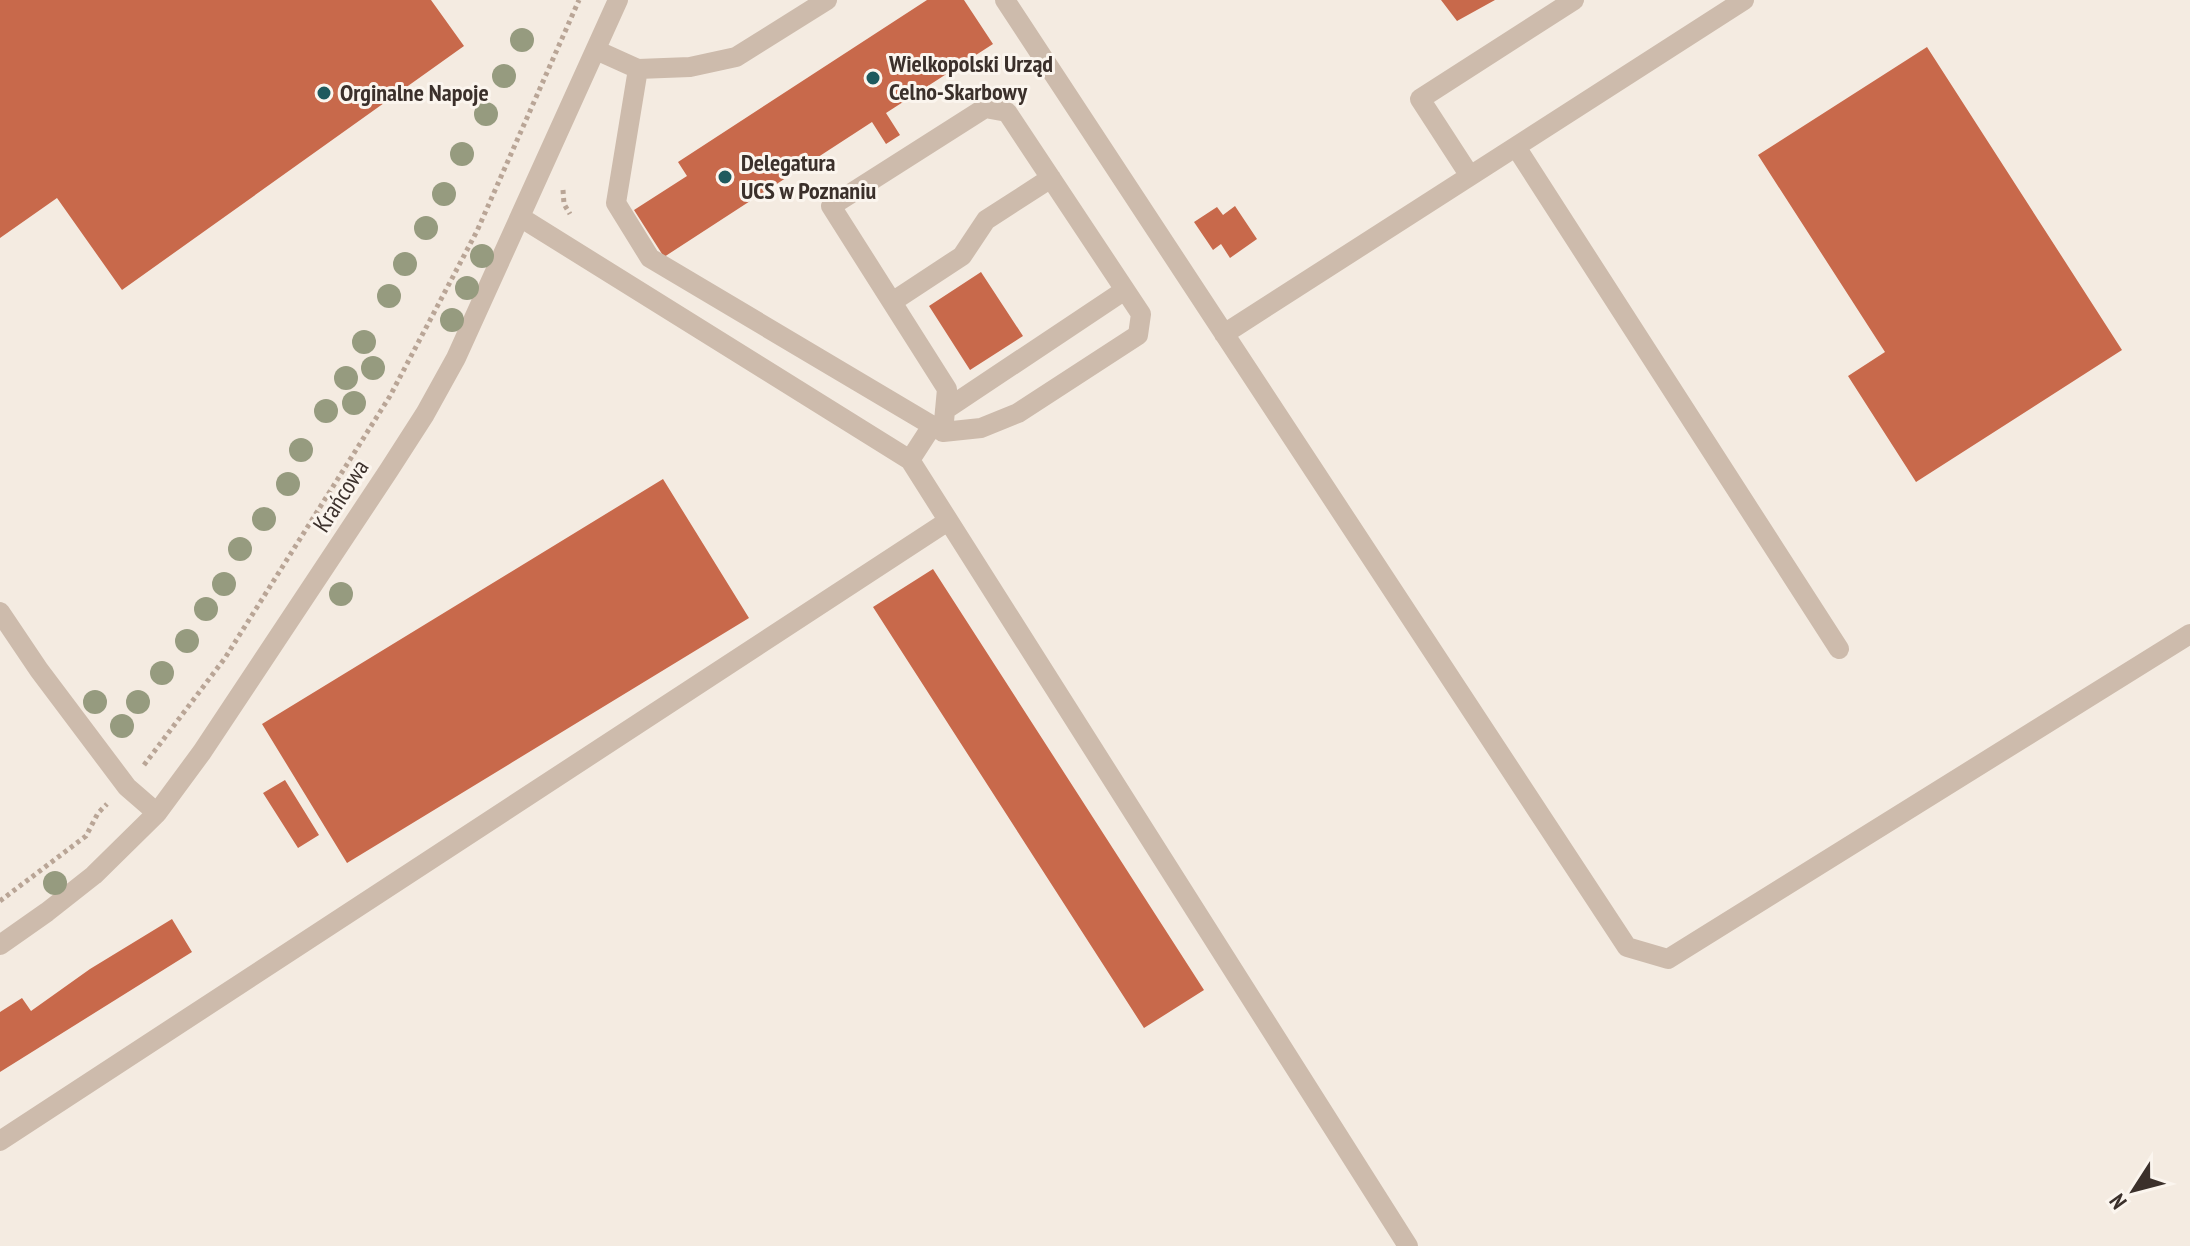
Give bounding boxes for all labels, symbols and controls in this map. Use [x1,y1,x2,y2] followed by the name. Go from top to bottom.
[888,48,1053,107] place label: Wielkopolski Urząd Celno-Skarbowy
[864,69,882,87] marker: Wielkopolski Urząd Celno-Skarbowy
[340,77,489,108] place label: Orginalne Napoje
[315,84,333,102] marker: Orginalne Napoje
[741,147,876,206] place label: Delegatura UCS w Poznaniu
[716,168,734,186] marker: Delegatura UCS w Poznaniu
[306,454,375,538] street label: Krańcowa
[2094,1150,2174,1230] north arrow
[2103,1189,2133,1215] text: N

